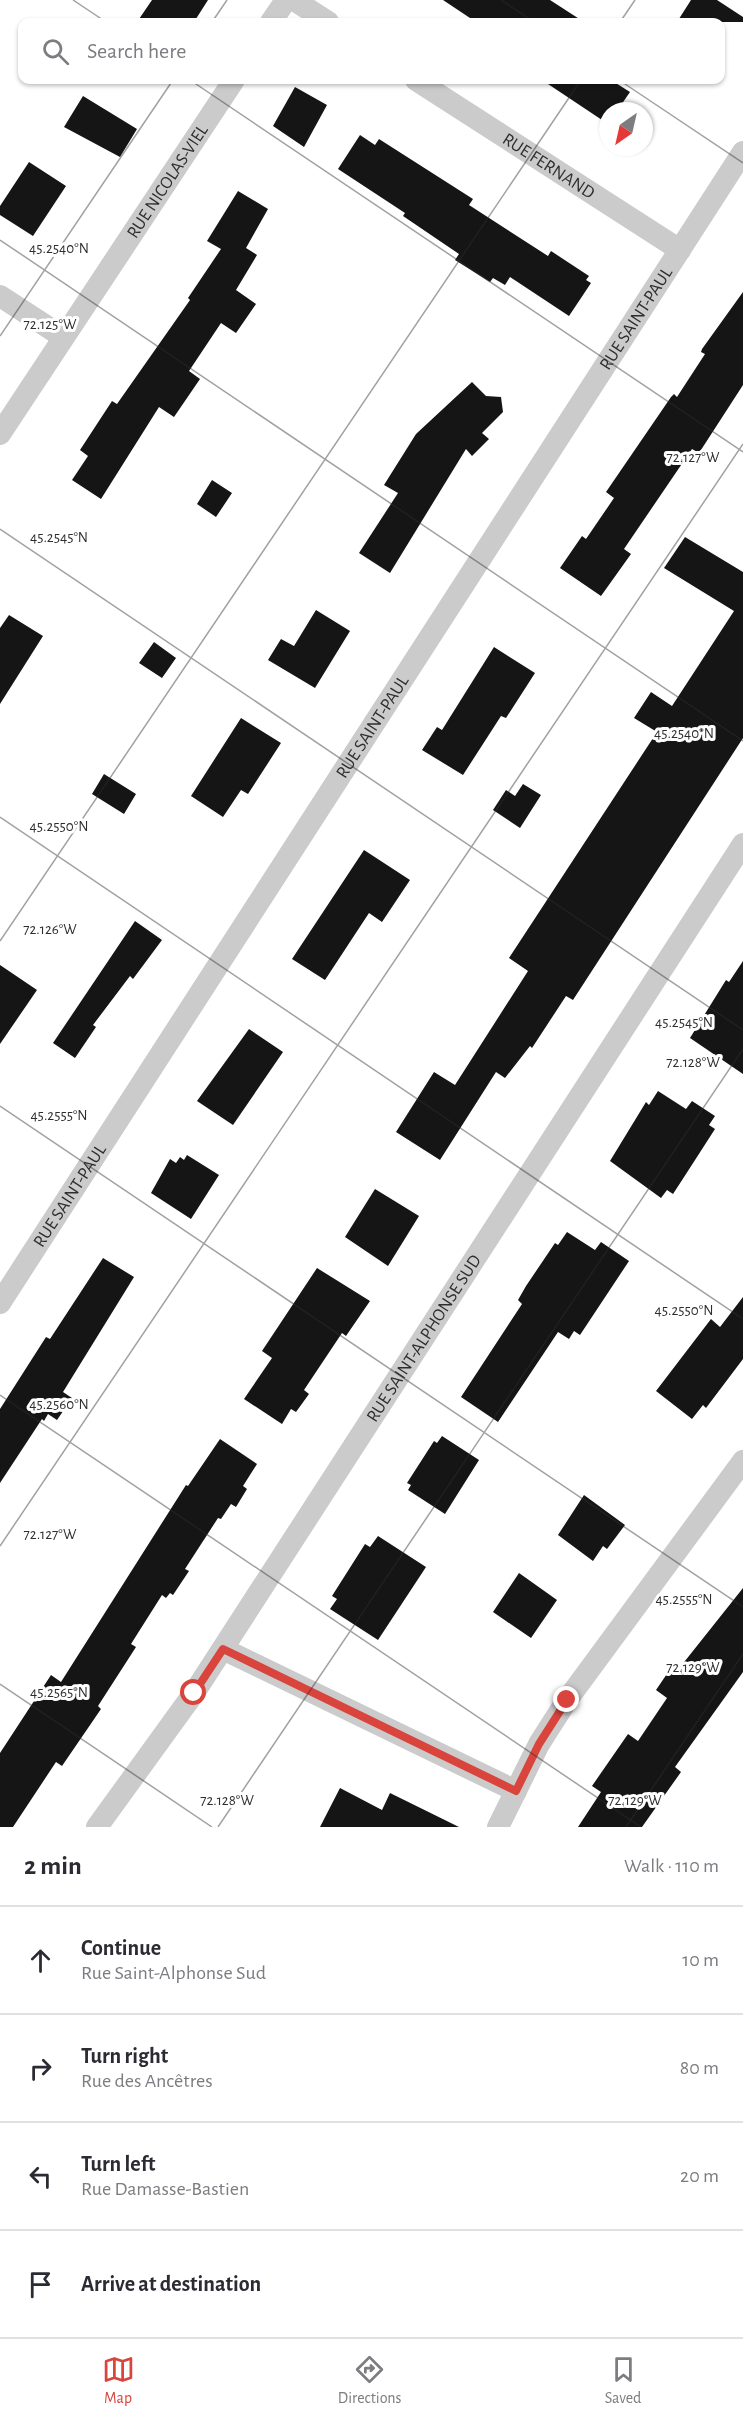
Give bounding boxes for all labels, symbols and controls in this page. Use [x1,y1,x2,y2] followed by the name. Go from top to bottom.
[18,18,725,84] search box
[39,35,72,68] icon: search
[87,40,186,62] text: Search here
[599,102,653,156] north arrow
[124,121,212,242] street label: RUE NICOLAS-VIEL
[499,130,598,203] street label: RUE FERNAND
[29,241,89,256] text: 45.2540°N
[597,264,676,373] street label: RUE SAINT-PAUL
[24,317,77,332] text: 72.125°W
[667,450,720,465] text: 72.127°W
[30,530,88,545] text: 45.2545°N
[333,672,413,782] street label: RUE SAINT-PAUL
[654,726,714,741] text: 45.2540°N
[30,819,88,834] text: 45.2550°N
[23,922,77,937] text: 72.126°W
[655,1015,713,1030] text: 45.2545°N
[666,1055,720,1070] text: 72.128°W
[30,1108,88,1123] text: 45.2555°N
[31,1141,110,1251] street label: RUE SAINT-PAUL
[364,1252,485,1426] street label: RUE SAINT-ALPHONSE SUD
[655,1303,713,1318] text: 45.2550°N
[29,1397,89,1412] text: 45.2560°N
[24,1527,77,1542] text: 72.127°W
[655,1592,713,1607] text: 45.2555°N
[666,1660,720,1675] text: 72.129°W
[180,1679,206,1705] route start
[30,1685,88,1700] text: 45.2565°N
[553,1686,579,1712] route end
[200,1793,254,1808] text: 72.128°W
[608,1793,662,1808] text: 72.129°W
[24,1853,82,1879] text: 2 min
[624,1856,719,1876] text: Walk · 110 m
[81,1937,161,1959] text: Continue
[24,1944,57,1977] icon: ahead
[682,1950,719,1970] text: 10 m
[81,1963,266,1983] text: Rue Saint-Alphonse Sud
[81,2045,168,2067] text: Turn right
[24,2052,57,2085] icon: right
[680,2058,719,2078] text: 80 m
[81,2071,213,2091] text: Rue des Ancêtres
[81,2153,155,2175] text: Turn left
[24,2160,57,2193] icon: left
[680,2166,719,2186] text: 20 m
[81,2179,249,2199] text: Rue Damasse-Bastien
[24,2268,57,2301] icon: arrive
[81,2273,261,2295] text: Arrive at destination
[102,2353,135,2408] tab: Map
[338,2353,402,2408] tab: Directions
[605,2353,641,2408] tab: Saved

